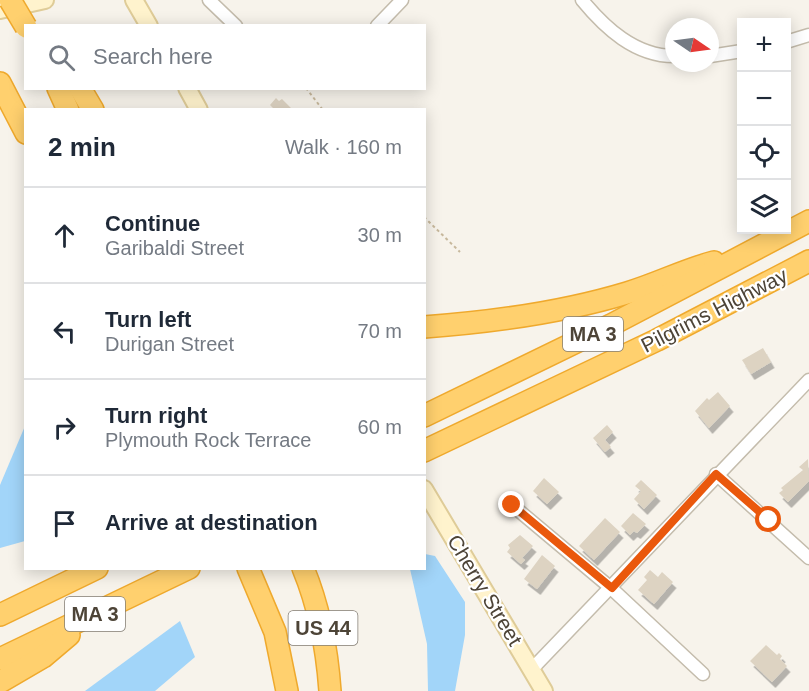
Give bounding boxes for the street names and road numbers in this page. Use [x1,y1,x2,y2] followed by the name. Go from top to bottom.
[637,263,791,357] street label: Pilgrims Highway
[563,317,623,351] road number: MA 3
[443,531,527,650] street label: Cherry Street
[65,597,125,631] road number: MA 3
[288,611,358,645] road number: US 44

